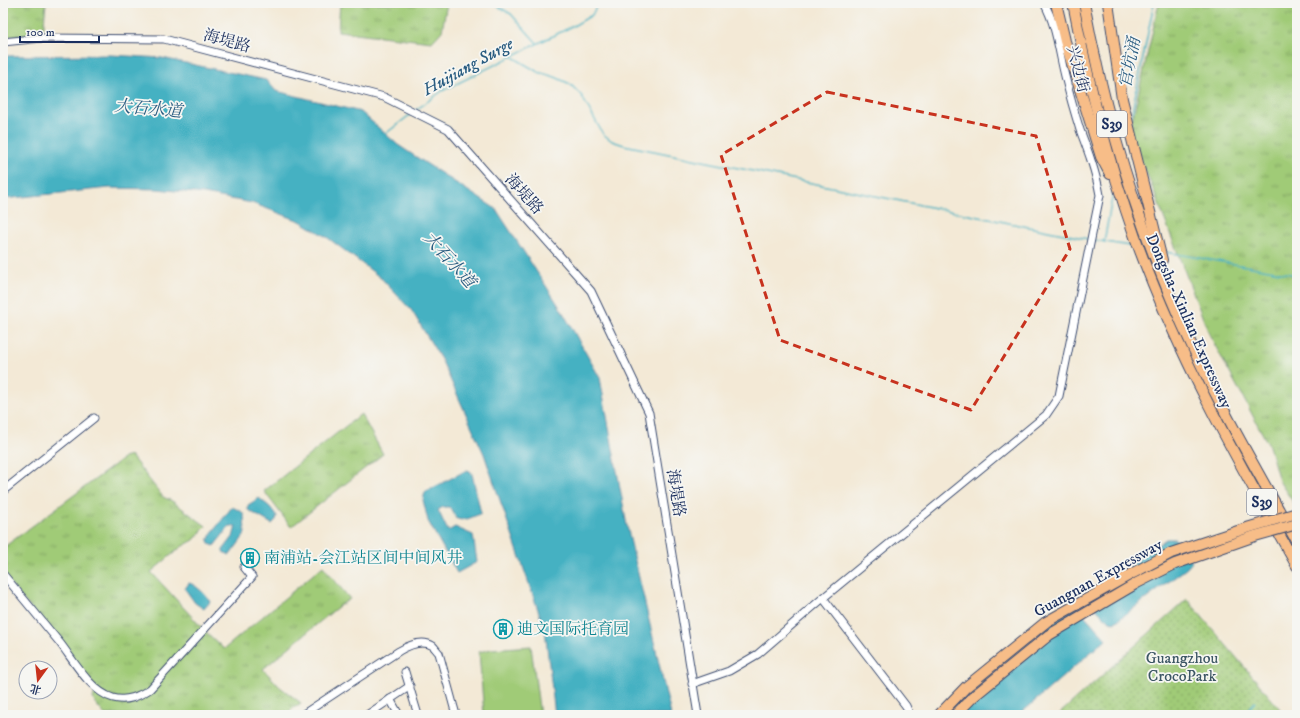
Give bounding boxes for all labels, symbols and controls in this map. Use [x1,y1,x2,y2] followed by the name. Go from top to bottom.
[20,18,99,44] scale bar
[26,25,55,40] text: 100 m
[201,25,253,57] street label: 海堤路
[418,32,518,101] water label: Huijiang Surge
[1114,34,1146,90] water label: 官坑涌
[1062,43,1094,95] street label: 兴边街
[113,95,186,123] water label: 大石水道
[1097,111,1127,137] road number: S39
[501,169,547,219] street label: 海堤路
[418,227,482,295] water label: 大石水道
[1141,230,1237,412] street label: Dongsha-Xinlian Expressway
[662,468,690,518] street label: 海堤路
[1247,489,1277,515] road number: S39
[1030,534,1166,622] street label: Guangnan Expressway
[239,547,261,569] building icon: 南浦站-会江站区间中间风井
[264,548,463,568] place label: 南浦站-会江站区间中间风井
[492,618,514,640] building icon: 迪文国际托育园
[517,619,629,639] place label: 迪文国际托育园
[1146,648,1219,686] park label: Guangzhou CrocoPark
[18,660,58,700] north arrow
[29,681,43,697] text: 北

